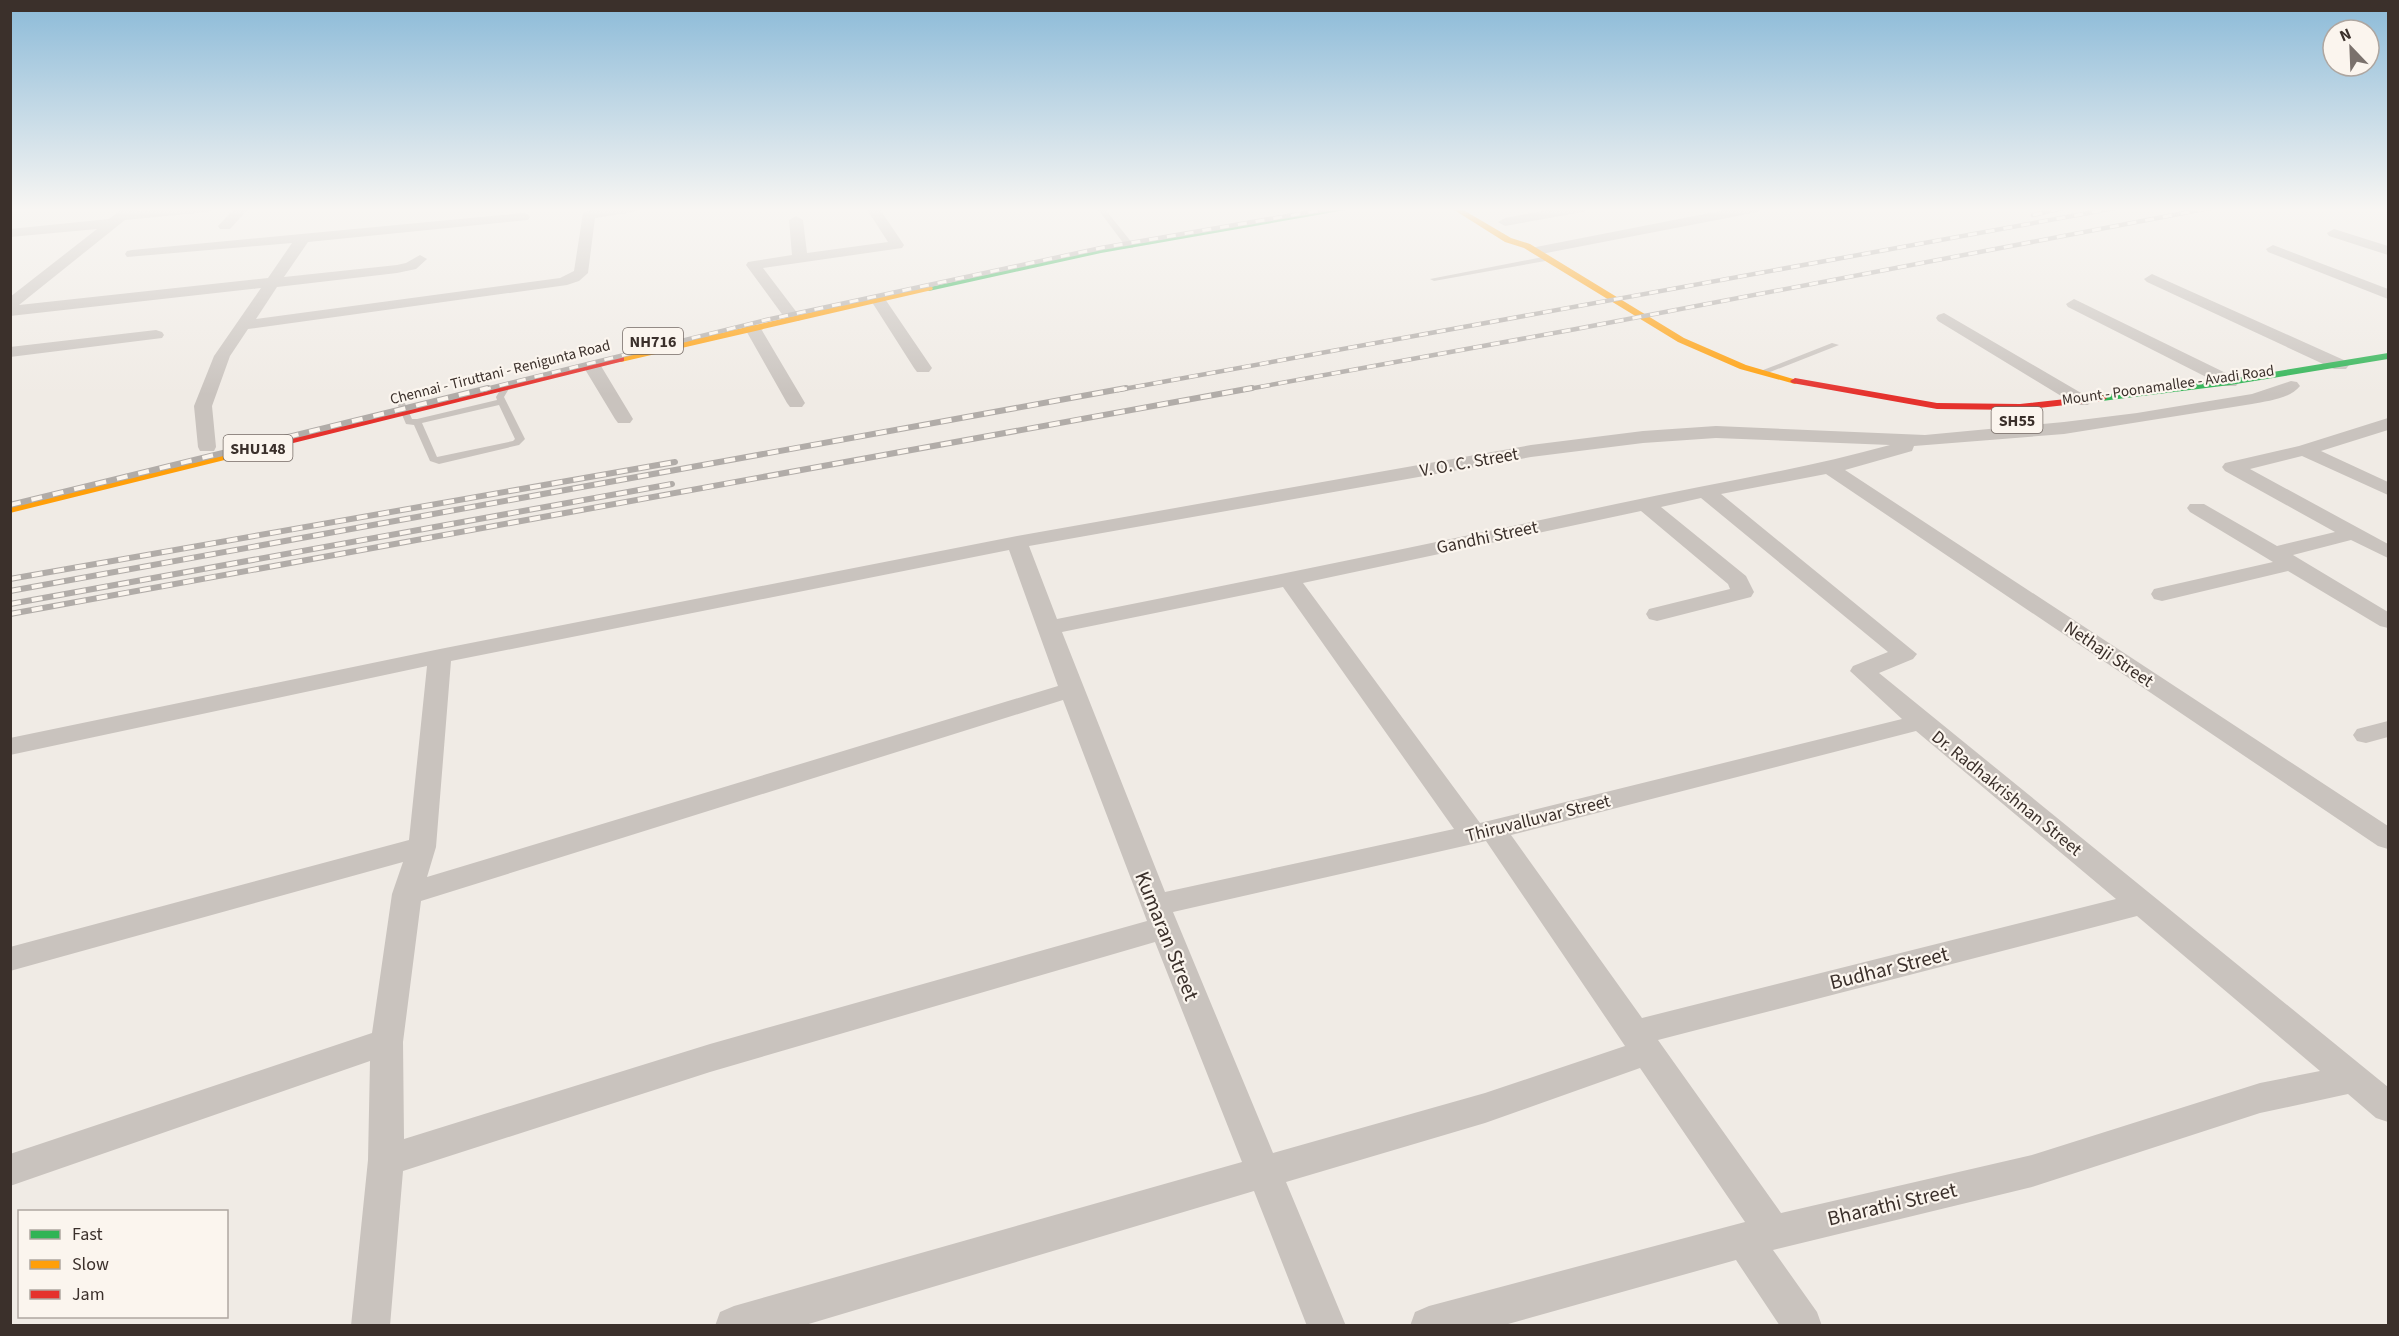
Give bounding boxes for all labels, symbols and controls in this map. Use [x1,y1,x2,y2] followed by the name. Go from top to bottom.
[2321,18,2381,78] north arrow
[2336,23,2355,47] text: N
[623,328,683,354] road number: NH716
[388,335,612,410] street label: Chennai - Tiruttani - Renigunta Road
[2061,360,2275,411] street label: Mount - Poonamallee - Avadi Road
[1992,407,2042,433] road number: SH55
[224,435,292,461] road number: SHU148
[1418,442,1520,483] street label: V. O. C. Street
[1434,515,1540,560] street label: Gandhi Street
[2059,615,2158,694] street label: Nethaji Street
[1926,725,2087,862] street label: Dr. Radhakrishnan Street
[1463,788,1613,849] street label: Thiruvalluvar Street
[1127,867,1207,1005] street label: Kumaran Street
[1826,939,1952,997] street label: Budhar Street
[1824,1175,1960,1233] street label: Bharathi Street
[18,1210,228,1318] legend
[72,1222,103,1247] text: Fast
[72,1252,109,1277] text: Slow
[72,1282,105,1307] text: Jam

